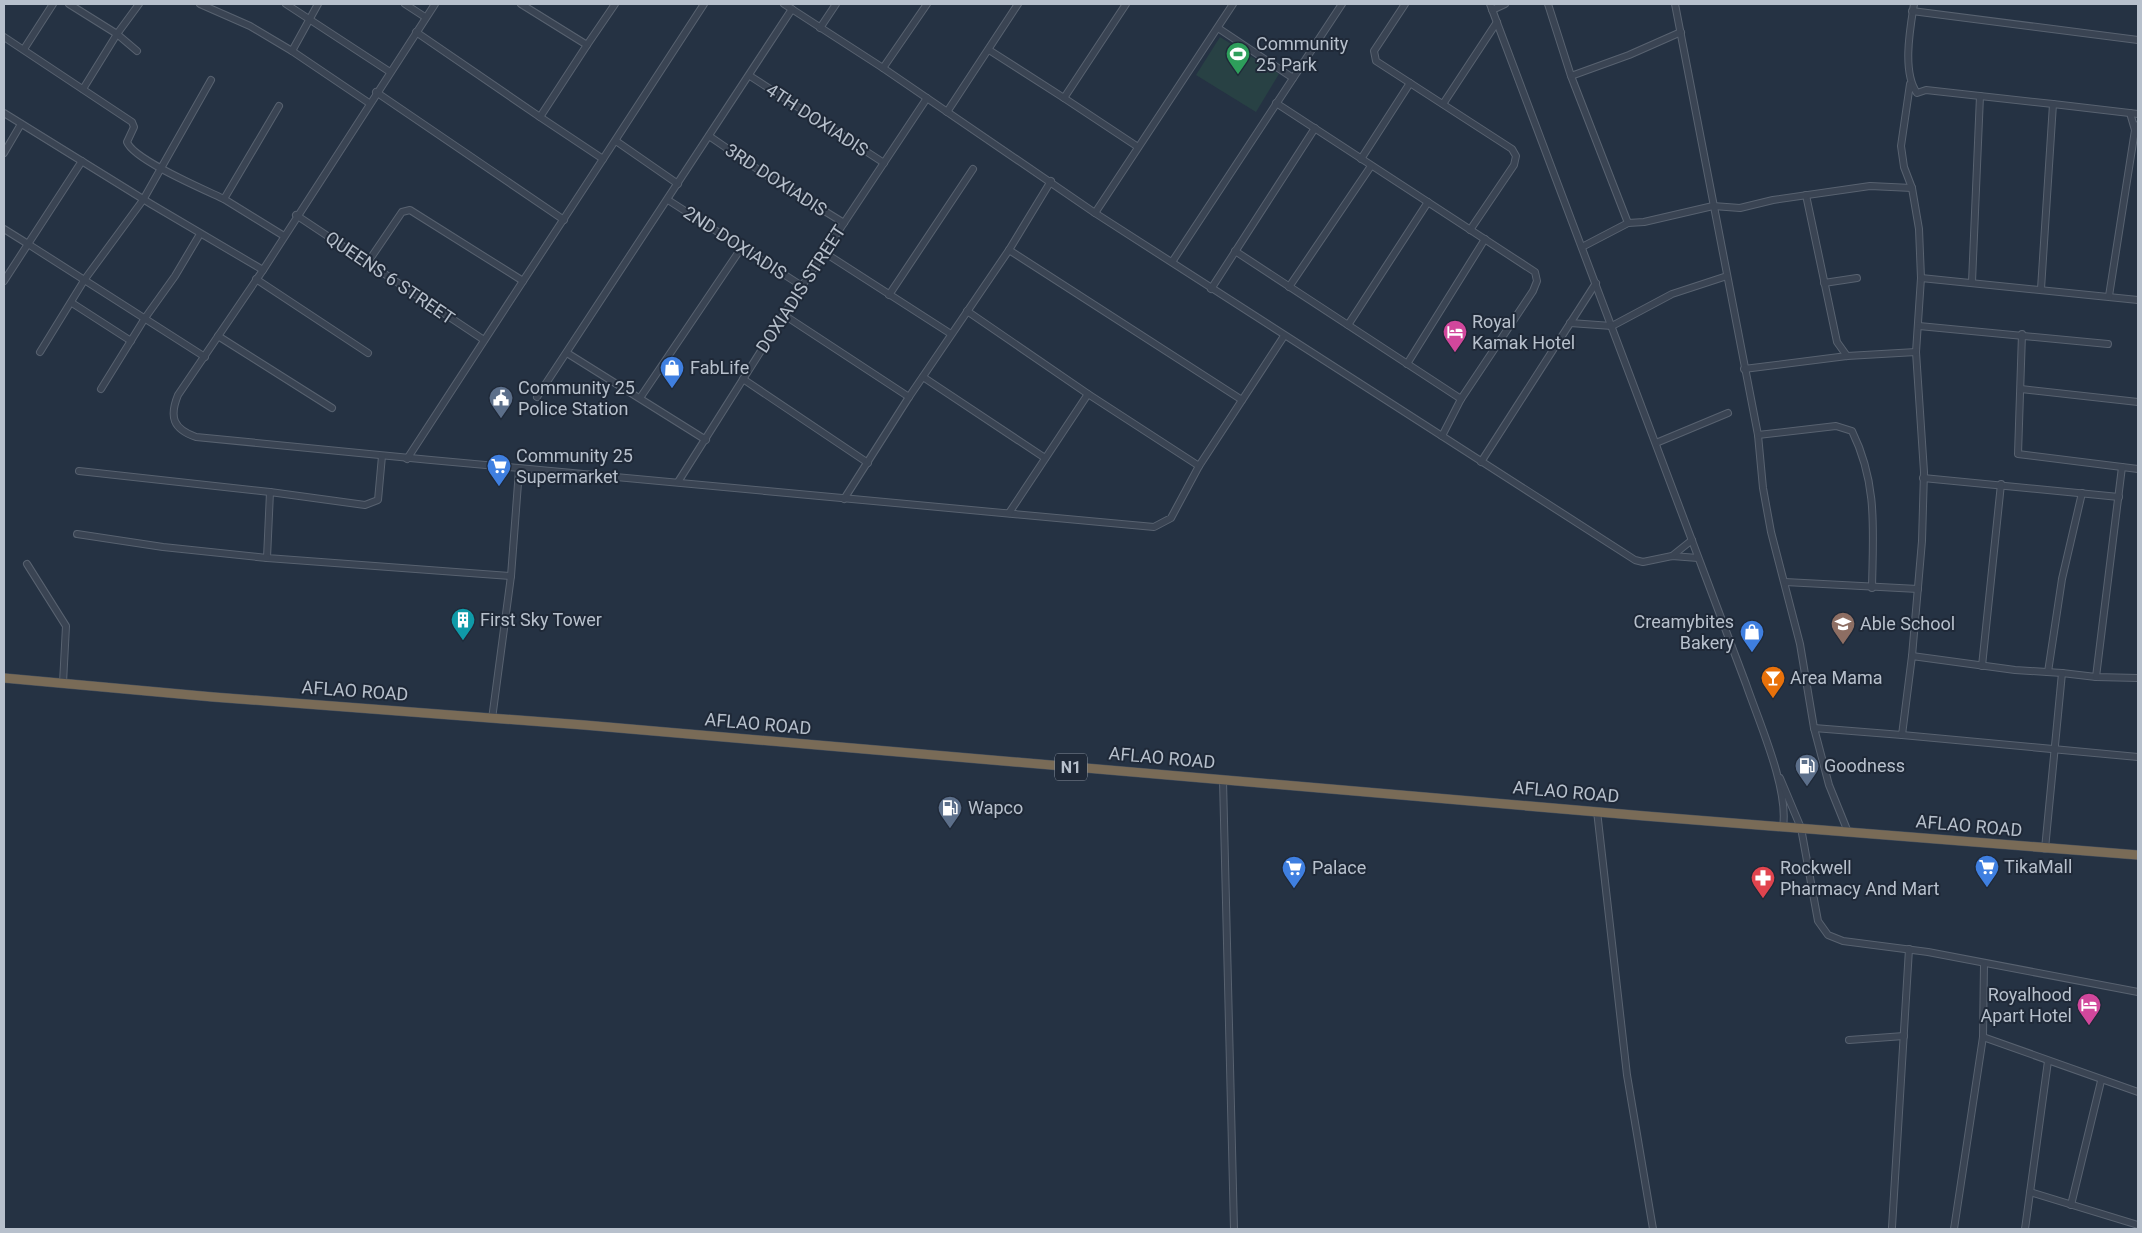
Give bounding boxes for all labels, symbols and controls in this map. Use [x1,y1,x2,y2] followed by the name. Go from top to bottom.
[1256,33,1349,75] place label: Community 25 Park
[1225,41,1251,75] sports icon: Community 25 Park
[762,79,873,161] street label: 4TH DOXIADIS
[722,139,831,220] street label: 3RD DOXIADIS
[680,201,791,284] street label: 2ND DOXIADIS
[752,221,850,356] street label: DOXIADIS STREET
[322,227,459,329] street label: QUEENS 6 STREET
[1472,311,1575,353] place label: Royal Kamak Hotel
[1442,319,1468,353] hotel icon: Royal Kamak Hotel
[659,355,685,389] shop icon: FabLife
[690,357,749,378] place label: FabLife
[518,377,635,419] place label: Community 25 Police Station
[488,385,514,419] public building icon: Community 25 Police Station
[516,445,633,487] place label: Community 25 Supermarket
[486,453,512,487] supermarket icon: Community 25 Supermarket
[450,607,476,641] building icon: First Sky Tower
[480,609,602,630] place label: First Sky Tower
[1634,611,1734,653] place label: Creamybites Bakery
[1830,611,1856,645] school or university icon: Able School
[1860,613,1955,634] place label: Able School
[1739,619,1765,653] shop icon: Creamybites Bakery
[1760,665,1786,699] bar icon: Area Mama
[1790,667,1883,688] place label: Area Mama
[301,676,409,705] street label: AFLAO ROAD
[704,708,812,739] street label: AFLAO ROAD
[1108,742,1216,773] street label: AFLAO ROAD
[1794,753,1820,787] fuel station icon: Goodness
[1055,754,1087,780] road number: N1
[1824,755,1905,776] place label: Goodness
[1512,776,1620,807] street label: AFLAO ROAD
[937,795,963,829] fuel station icon: Wapco
[968,797,1023,818] place label: Wapco
[1915,810,2023,841] street label: AFLAO ROAD
[1974,854,2000,888] supermarket icon: TikaMall
[1281,855,1307,889] supermarket icon: Palace
[2004,856,2072,877] place label: TikaMall
[1312,857,1366,878] place label: Palace
[1780,857,1939,899] place label: Rockwell Pharmacy And Mart
[1750,865,1776,899] pharmacy icon: Rockwell Pharmacy And Mart
[1981,984,2072,1026] place label: Royalhood Apart Hotel
[2076,992,2102,1026] hotel icon: Royalhood Apart Hotel

